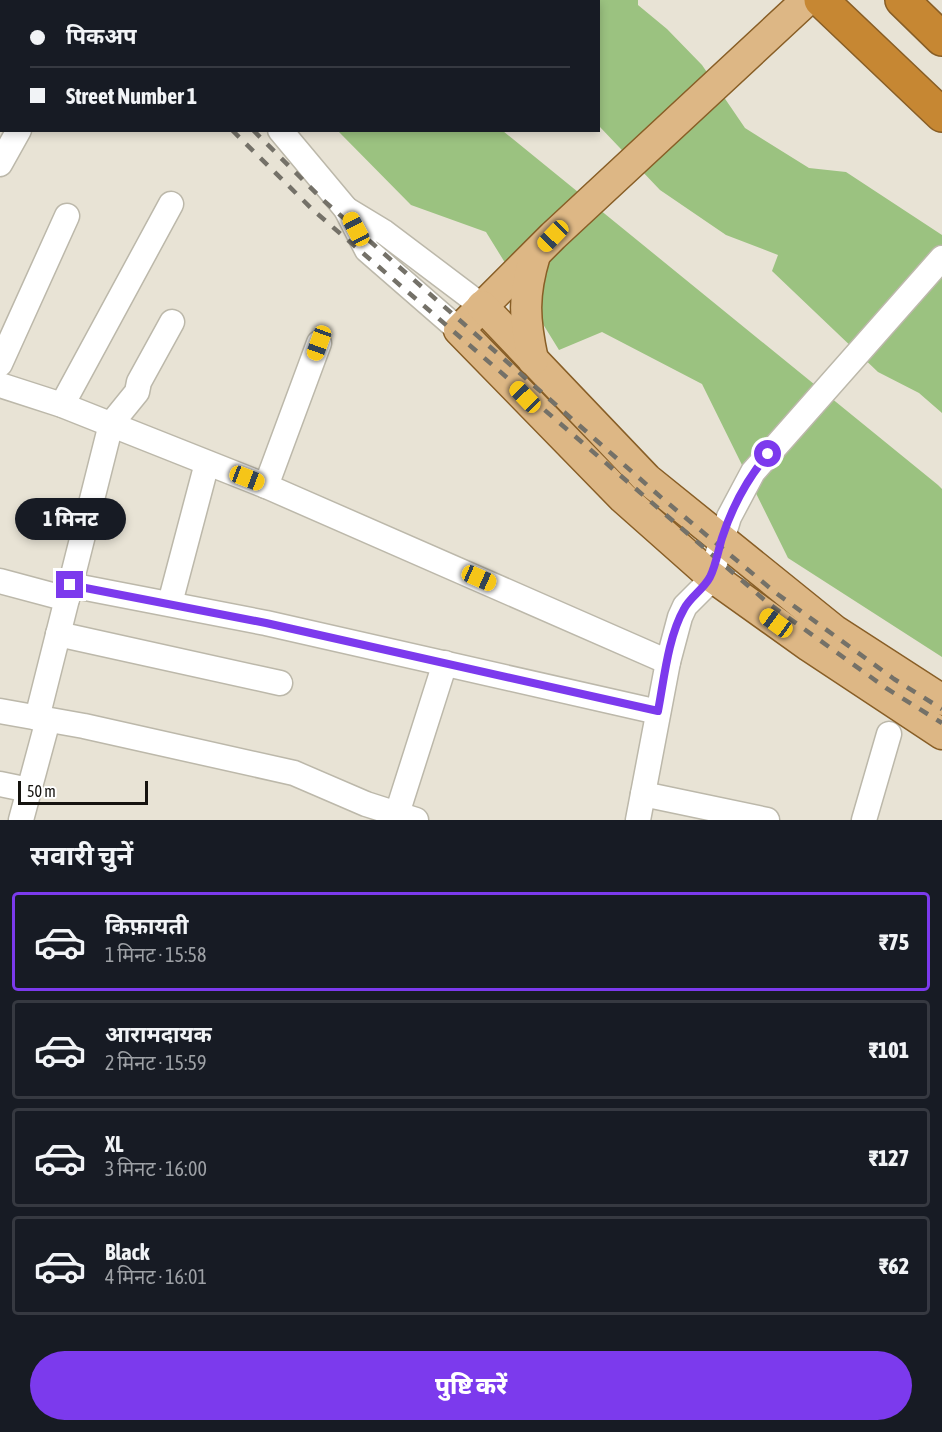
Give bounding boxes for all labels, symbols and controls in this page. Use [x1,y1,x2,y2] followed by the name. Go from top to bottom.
[66,23,137,49] text: पिकअप
[66,83,197,109] text: Street Number 1
[340,209,372,249] car
[534,217,572,255] car
[304,323,334,363] car
[506,378,544,416] car
[754,440,781,467] route start
[227,463,267,493] car
[14,498,125,540] callout: 1 मिनट
[43,507,98,530] text: 1 मिनट
[459,562,499,594] car
[56,571,83,598] route end
[756,605,796,641] car
[18,778,148,806] scale bar
[27,782,56,800] text: 50 m
[30,840,133,871] text: सवारी चुनें
[105,913,189,939] text: किफ़ायती
[33,915,87,969] icon: car
[879,929,909,955] text: ₹75
[105,943,206,966] text: 1 मिनट · 15:58
[105,1021,212,1047] text: आरामदायक
[33,1023,87,1077] icon: car
[869,1037,909,1063] text: ₹101
[105,1051,206,1074] text: 2 मिनट · 15:59
[33,1131,87,1185] icon: car
[105,1131,123,1157] text: XL
[869,1145,909,1171] text: ₹127
[105,1157,207,1180] text: 3 मिनट · 16:00
[33,1239,87,1293] icon: car
[105,1239,149,1265] text: Black
[879,1253,909,1279] text: ₹62
[105,1265,207,1288] text: 4 मिनट · 16:01
[30,1351,912,1420] button: पुष्टि करें

